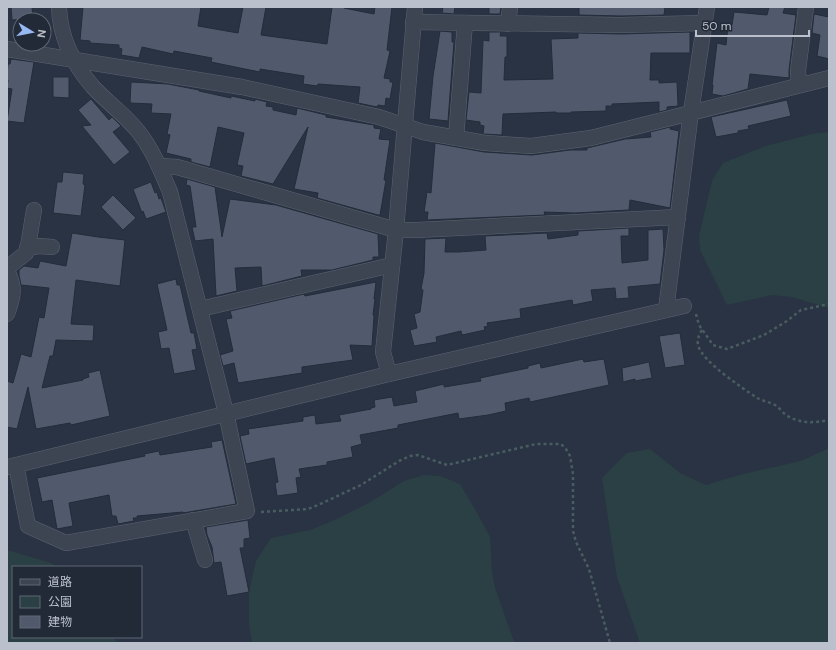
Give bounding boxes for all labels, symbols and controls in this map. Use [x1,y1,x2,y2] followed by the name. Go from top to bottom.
[12,12,52,52] north arrow
[696,12,809,38] scale bar
[702,18,731,34] text: 50 m
[34,29,49,39] text: N
[12,566,142,638] legend
[48,574,72,590] text: 道路
[48,594,72,610] text: 公園
[48,614,72,630] text: 建物

